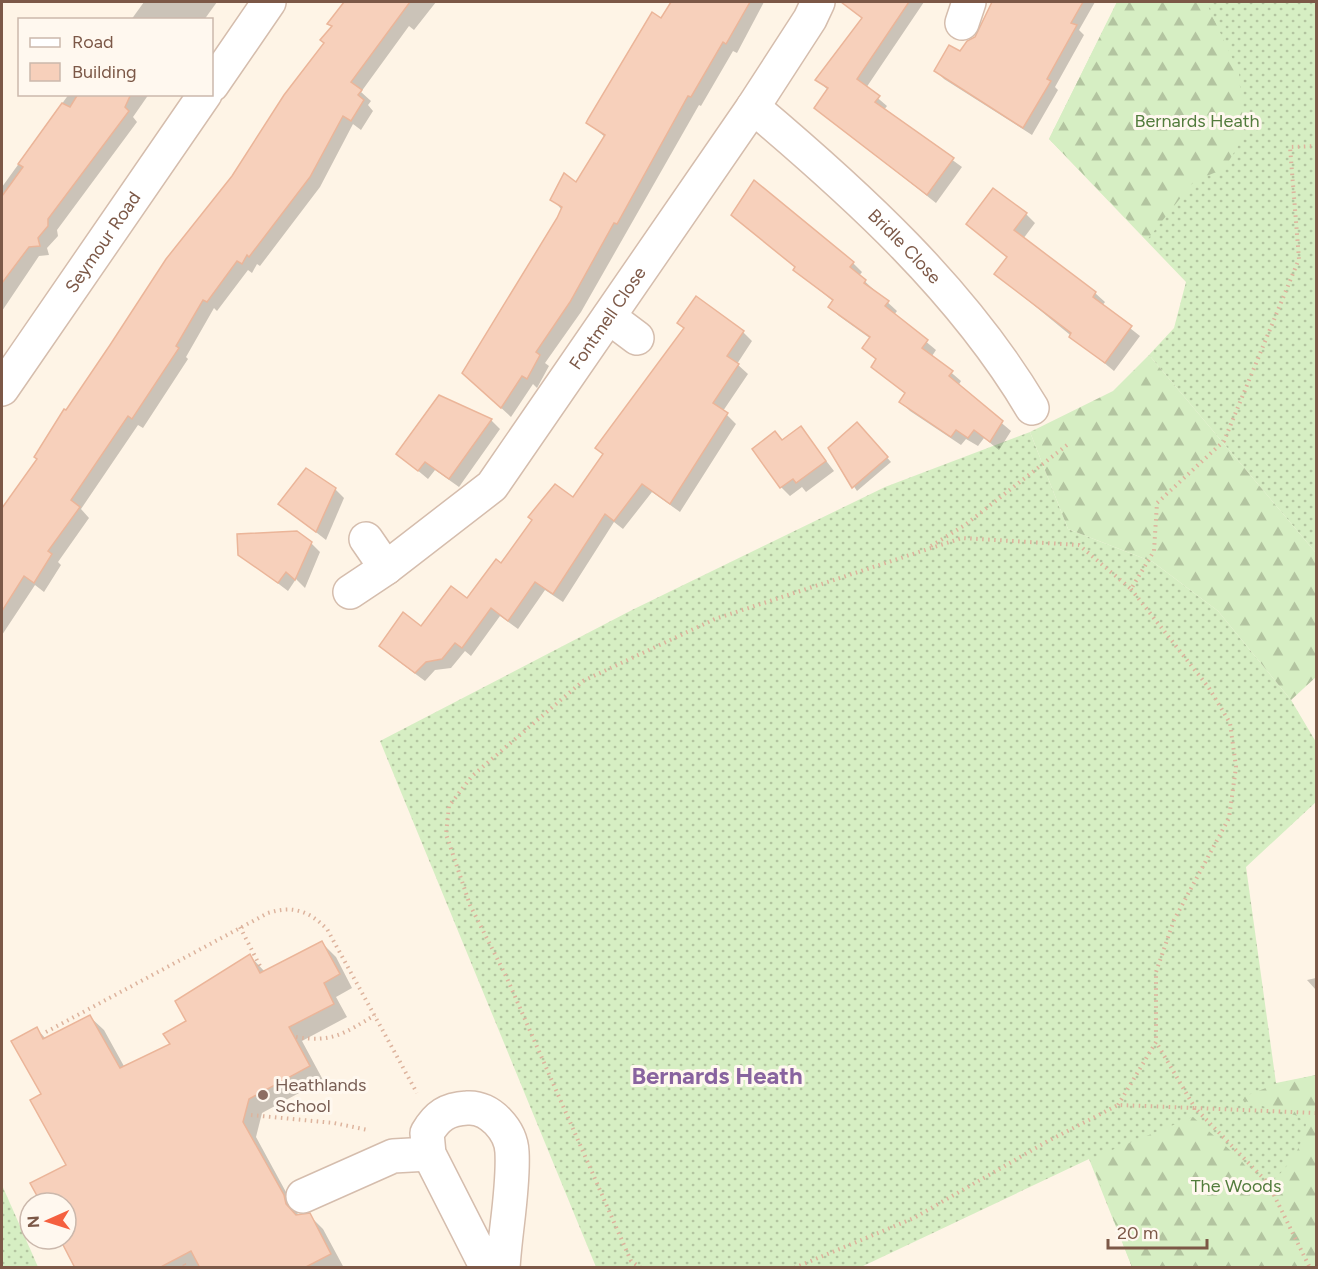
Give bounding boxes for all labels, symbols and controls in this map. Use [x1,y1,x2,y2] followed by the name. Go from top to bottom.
[18,18,213,96] legend
[72,31,113,53] text: Road
[72,61,137,83] text: Building
[1135,110,1259,132] park label: Bernards Heath
[60,188,145,297] street label: Seymour Road
[863,204,946,288] street label: Bridle Close
[564,262,651,374] street label: Fontmell Close
[631,1061,803,1090] district label: Bernards Heath
[275,1074,367,1117] place label: Heathlands School
[256,1088,270,1102] marker: Heathlands School
[1191,1175,1281,1197] park label: The Woods
[18,1191,78,1251] north arrow
[1108,1212,1207,1250] scale bar
[24,1215,43,1228] text: N
[1117,1222,1158,1244] text: 20 m

